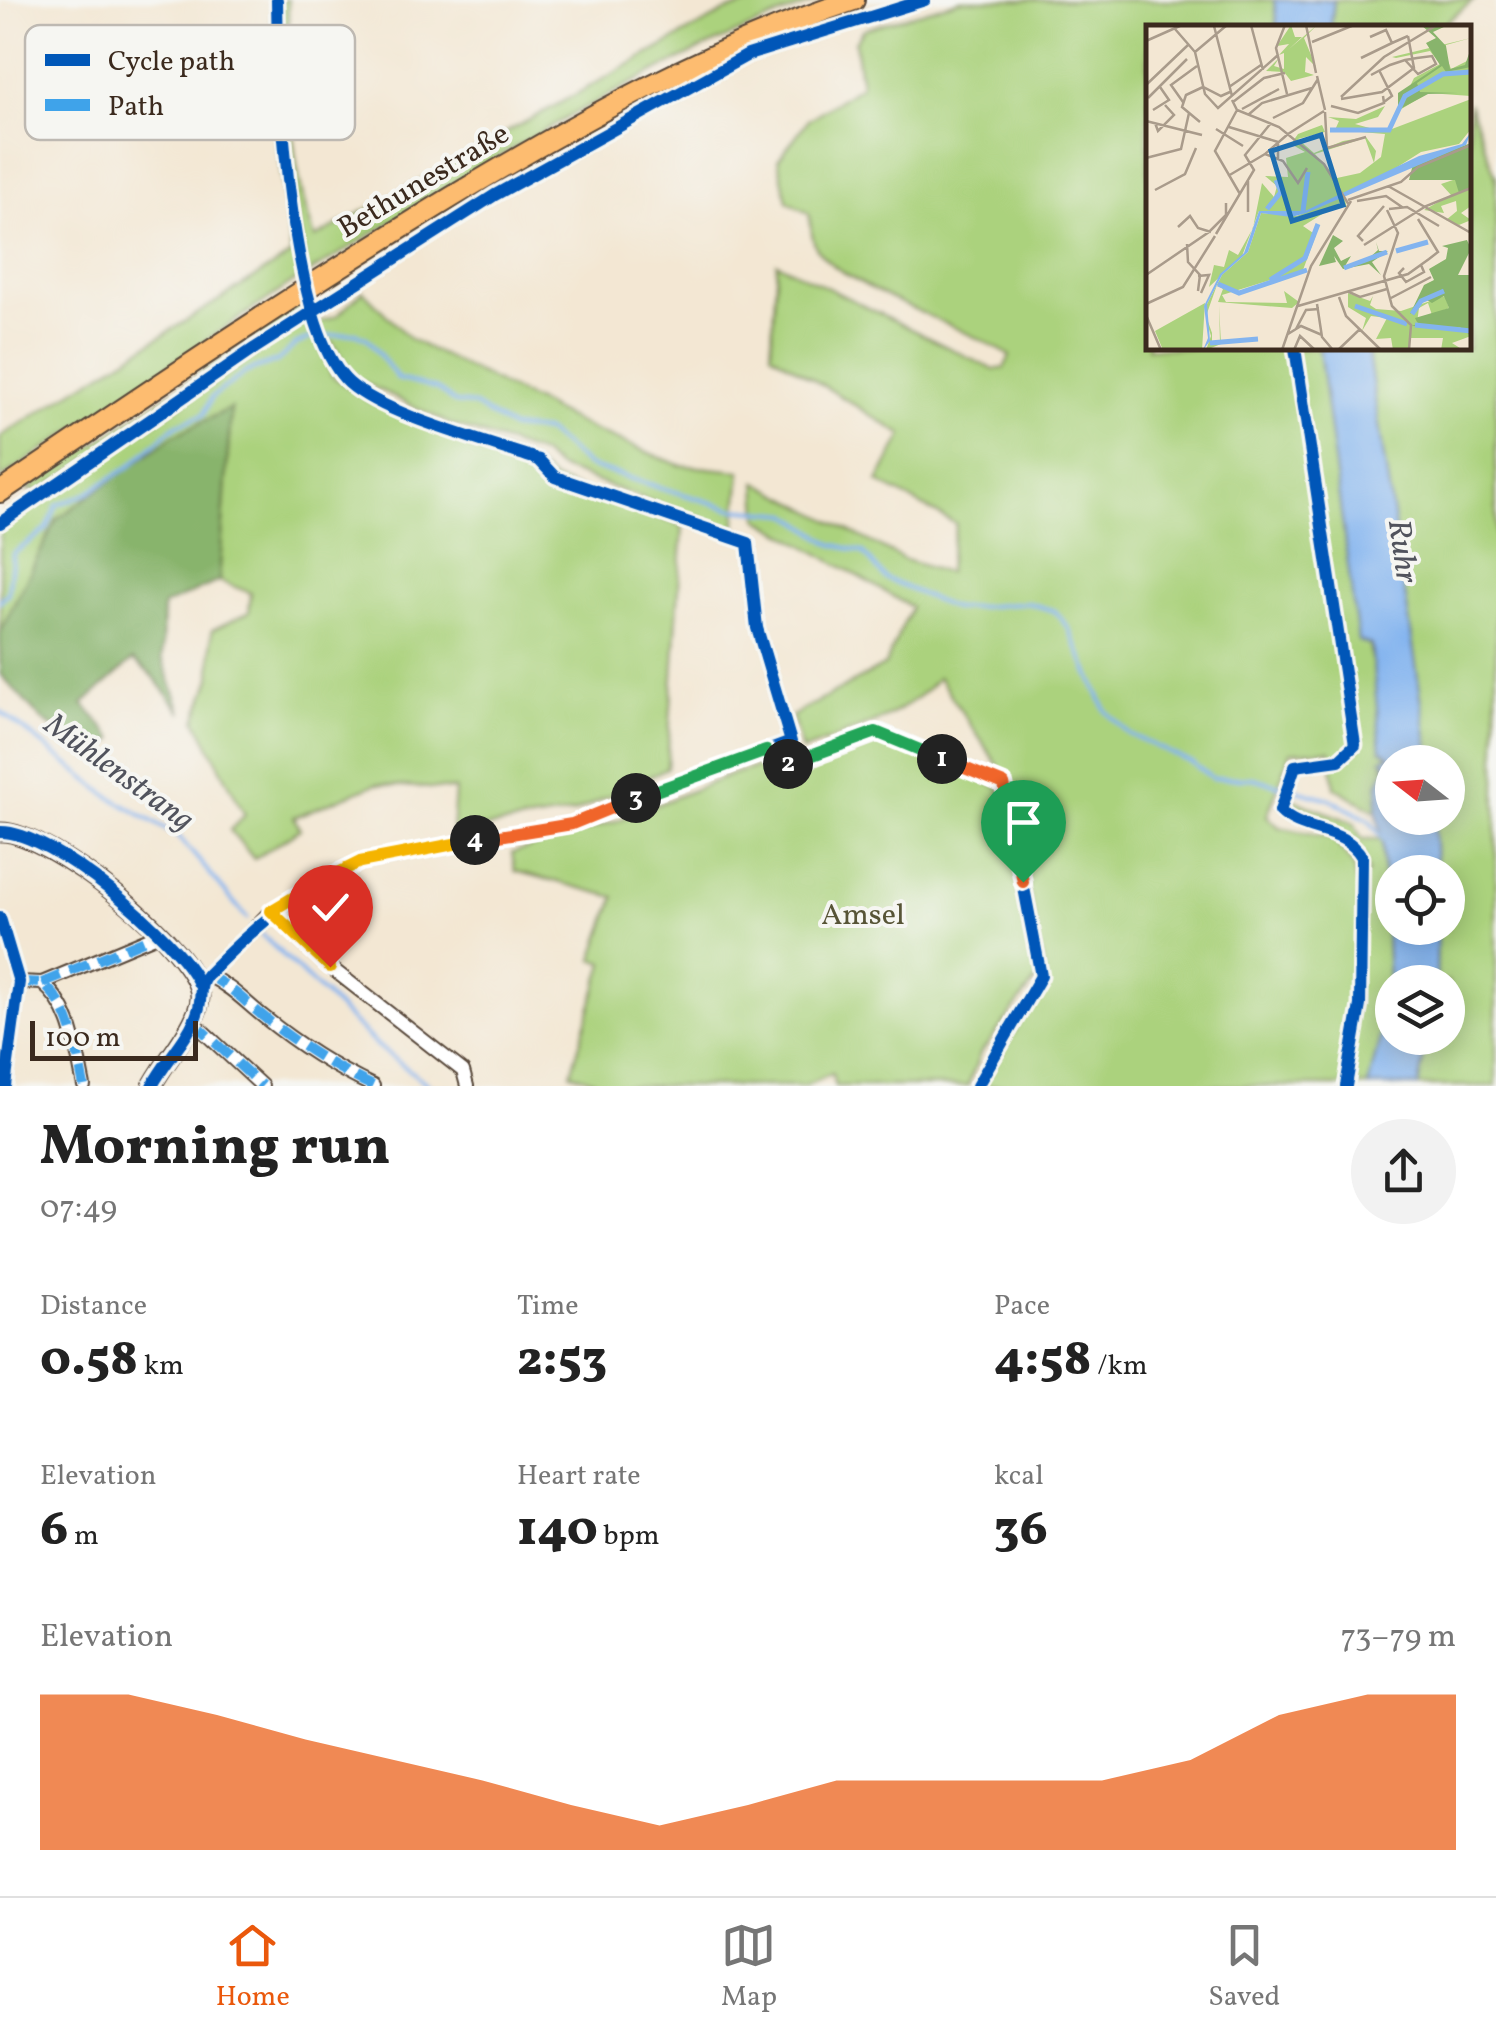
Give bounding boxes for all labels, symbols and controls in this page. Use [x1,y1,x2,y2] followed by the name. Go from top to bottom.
[25,25,355,140] legend
[1146,25,1471,350] inset map
[108,43,235,82] text: Cycle path
[108,88,164,127] text: Path
[330,114,518,250] street label: Bethunestraße
[1375,517,1427,587] water label: Ruhr
[34,704,202,843] water label: Mühlenstrang
[917,734,967,784] pin: 1
[763,739,813,789] pin: 2
[936,739,948,778] text: 1
[781,744,795,783] text: 2
[1375,745,1465,835] north arrow
[1375,745,1465,1055] map controls
[611,773,661,823] pin: 3
[629,778,643,817] text: 3
[981,780,1066,883] pin
[996,795,1051,850] icon: arrive
[450,815,500,865] pin: 4
[467,820,483,859] text: 4
[1375,855,1465,945] button: locate
[288,865,373,968] pin
[303,880,358,935] icon: check
[821,895,905,937] park label: Amsel
[1375,965,1465,1055] button: layers
[30,1016,198,1060] scale bar
[45,1019,120,1058] text: 100 m
[40,1111,390,1187] text: Morning run
[1351,1119,1456,1224] button: share
[40,1187,117,1231] text: 07:49
[40,1287,147,1326] text: Distance
[517,1287,578,1326] text: Time
[994,1287,1050,1326] text: Pace
[40,1326,138,1396] text: 0.58
[517,1326,607,1396] text: 2:53
[994,1326,1092,1396] text: 4:58
[138,1347,184,1386] text: km
[1092,1347,1147,1386] text: /km
[40,1457,156,1496] text: Elevation
[517,1457,641,1496] text: Heart rate
[994,1457,1044,1496] text: kcal
[40,1496,68,1566] text: 6
[517,1496,598,1566] text: 140
[994,1496,1048,1566] text: 36
[68,1517,99,1556] text: m
[598,1517,660,1556] text: bpm
[40,1616,173,1660] text: Elevation
[1340,1616,1456,1660] text: 73–79 m
[216,1918,290,2017] tab: Home
[721,1918,777,2017] tab: Map
[1208,1918,1280,2017] tab: Saved

